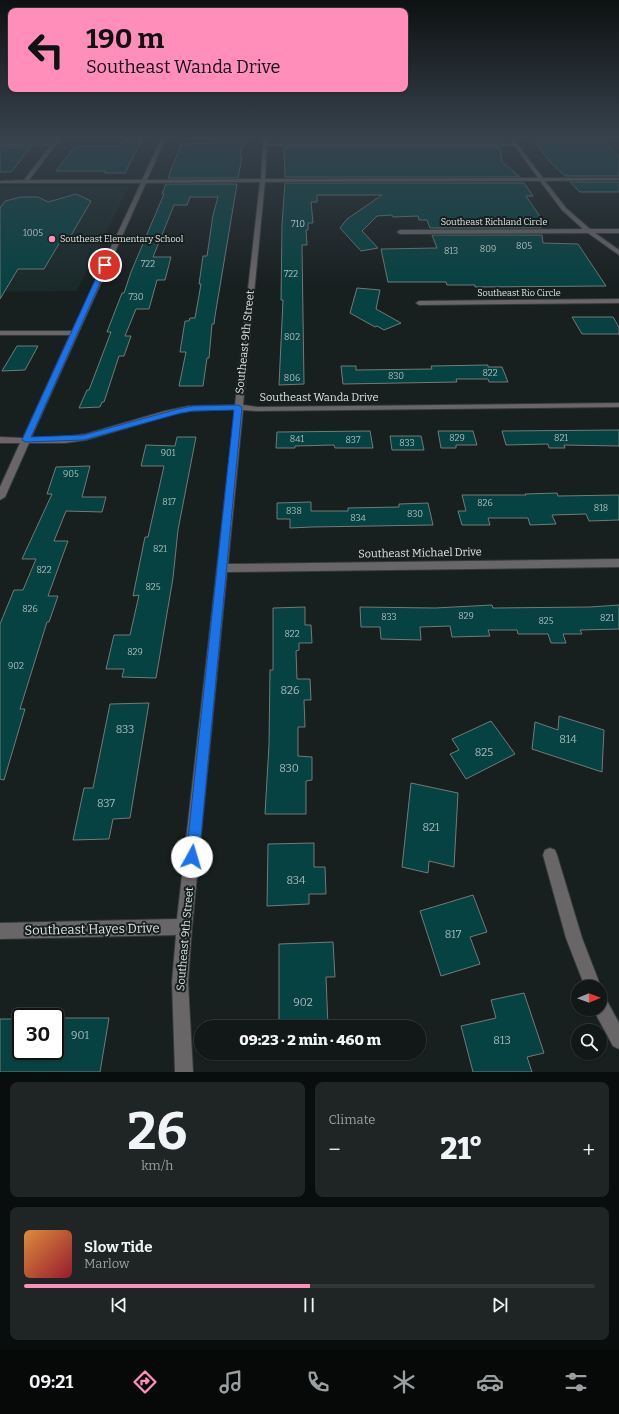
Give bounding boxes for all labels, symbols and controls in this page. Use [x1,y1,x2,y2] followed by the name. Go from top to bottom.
[86,22,164,55] text: 190 m
[20,24,72,76] icon: left
[86,56,280,78] text: Southeast Wanda Drive
[441,217,547,227] street label: Southeast Richland Circle
[291,219,305,229] house number: 710
[23,228,43,238] house number: 1005
[47,234,57,244] marker: Southeast Elementary School
[60,234,184,244] place label: Southeast Elementary School
[516,241,532,251] house number: 805
[480,244,496,254] house number: 809
[444,246,458,256] house number: 813
[88,248,122,282] pin
[94,254,116,276] icon: arrive
[141,259,155,269] house number: 722
[284,269,298,279] house number: 722
[477,288,561,298] street label: Southeast Rio Circle
[233,289,257,394] street label: Southeast 9th Street
[128,292,144,302] house number: 730
[284,332,300,342] house number: 802
[482,368,498,378] house number: 822
[388,371,404,381] house number: 830
[284,373,300,383] house number: 806
[260,391,378,404] street label: Southeast Wanda Drive
[449,433,465,443] house number: 829
[554,433,568,443] house number: 821
[290,434,305,444] house number: 841
[346,435,361,445] house number: 837
[399,438,415,448] house number: 833
[161,448,176,458] house number: 901
[63,469,79,479] house number: 905
[162,497,176,507] house number: 817
[477,498,493,508] house number: 826
[594,503,608,513] house number: 818
[286,506,302,516] house number: 838
[407,509,423,519] house number: 830
[350,513,367,523] house number: 834
[153,544,167,554] house number: 821
[358,545,482,561] street label: Southeast Michael Drive
[36,565,52,575] house number: 822
[145,582,161,592] house number: 825
[22,604,38,614] house number: 826
[458,611,474,621] house number: 829
[381,612,397,622] house number: 833
[600,613,614,623] house number: 821
[538,616,554,626] house number: 825
[284,629,300,639] house number: 822
[127,647,143,657] house number: 829
[8,661,24,671] house number: 902
[280,684,300,697] house number: 826
[116,723,134,736] house number: 833
[559,733,577,746] house number: 814
[475,746,493,759] house number: 825
[279,762,299,775] house number: 830
[97,797,116,810] house number: 837
[422,821,440,834] house number: 821
[171,836,213,878] position arrow
[286,874,306,887] house number: 834
[174,887,196,991] street label: Southeast 9th Street
[24,920,160,938] street label: Southeast Hayes Drive
[445,928,462,941] house number: 817
[571,980,607,1016] north arrow
[571,980,607,1060] map controls
[293,996,313,1009] house number: 902
[12,1008,64,1060] speed limit sign: 30
[571,1024,607,1060] button: search
[71,1029,89,1042] house number: 901
[239,1031,381,1049] text: 09:23 · 2 min · 460 m
[493,1034,511,1047] house number: 813
[127,1100,187,1163] text: 26
[329,1112,375,1127] text: Climate
[440,1131,483,1167] text: 21°
[329,1136,341,1163] text: −
[582,1136,595,1163] text: +
[141,1158,173,1173] text: km/h
[84,1238,152,1256] text: Slow Tide
[84,1256,129,1271] text: Marlow
[108,1294,130,1316] icon: previous
[298,1294,320,1316] icon: pause
[489,1294,511,1316] icon: next
[131,1368,159,1396] icon: directions
[217,1368,245,1396] icon: music
[304,1368,332,1396] icon: phone
[390,1368,418,1396] icon: climate
[476,1368,504,1396] icon: car
[562,1368,590,1396] icon: filters
[29,1371,73,1393] text: 09:21

